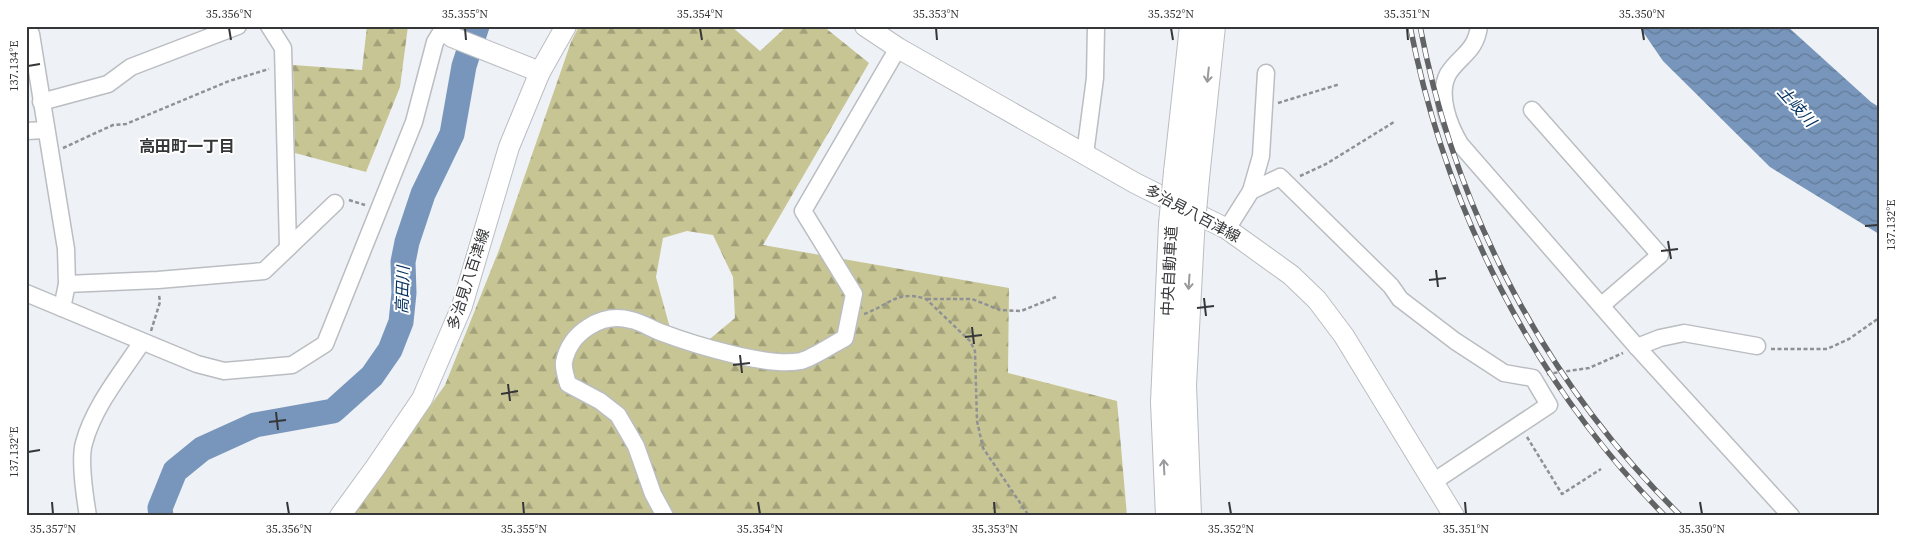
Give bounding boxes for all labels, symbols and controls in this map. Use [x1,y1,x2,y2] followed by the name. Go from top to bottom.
[206,6,252,22] text: 35.356°N
[442,6,488,22] text: 35.355°N
[677,6,723,22] text: 35.354°N
[913,6,959,22] text: 35.353°N
[1148,6,1194,22] text: 35.352°N
[1384,6,1430,22] text: 35.351°N
[1619,6,1665,22] text: 35.350°N
[6,41,22,91] text: 137.134°E
[1203,66,1213,82] one-way arrow
[1773,81,1823,133] water label: 土岐川
[139,135,235,157] district label: 高田町一丁目
[1142,179,1244,247] street label: 多治見八百津線
[1883,200,1899,250] text: 137.132°E
[442,226,494,332] street label: 多治見八百津線
[1156,226,1182,316] street label: 中央自動車道
[390,264,414,314] water label: 高田川
[1184,274,1193,290] one-way arrow
[6,427,22,477] text: 137.132°E
[1160,459,1169,475] one-way arrow
[30,521,76,537] text: 35.357°N
[266,521,312,537] text: 35.356°N
[501,521,547,537] text: 35.355°N
[737,521,783,537] text: 35.354°N
[972,521,1018,537] text: 35.353°N
[1208,521,1254,537] text: 35.352°N
[1443,521,1489,537] text: 35.351°N
[1679,521,1725,537] text: 35.350°N

